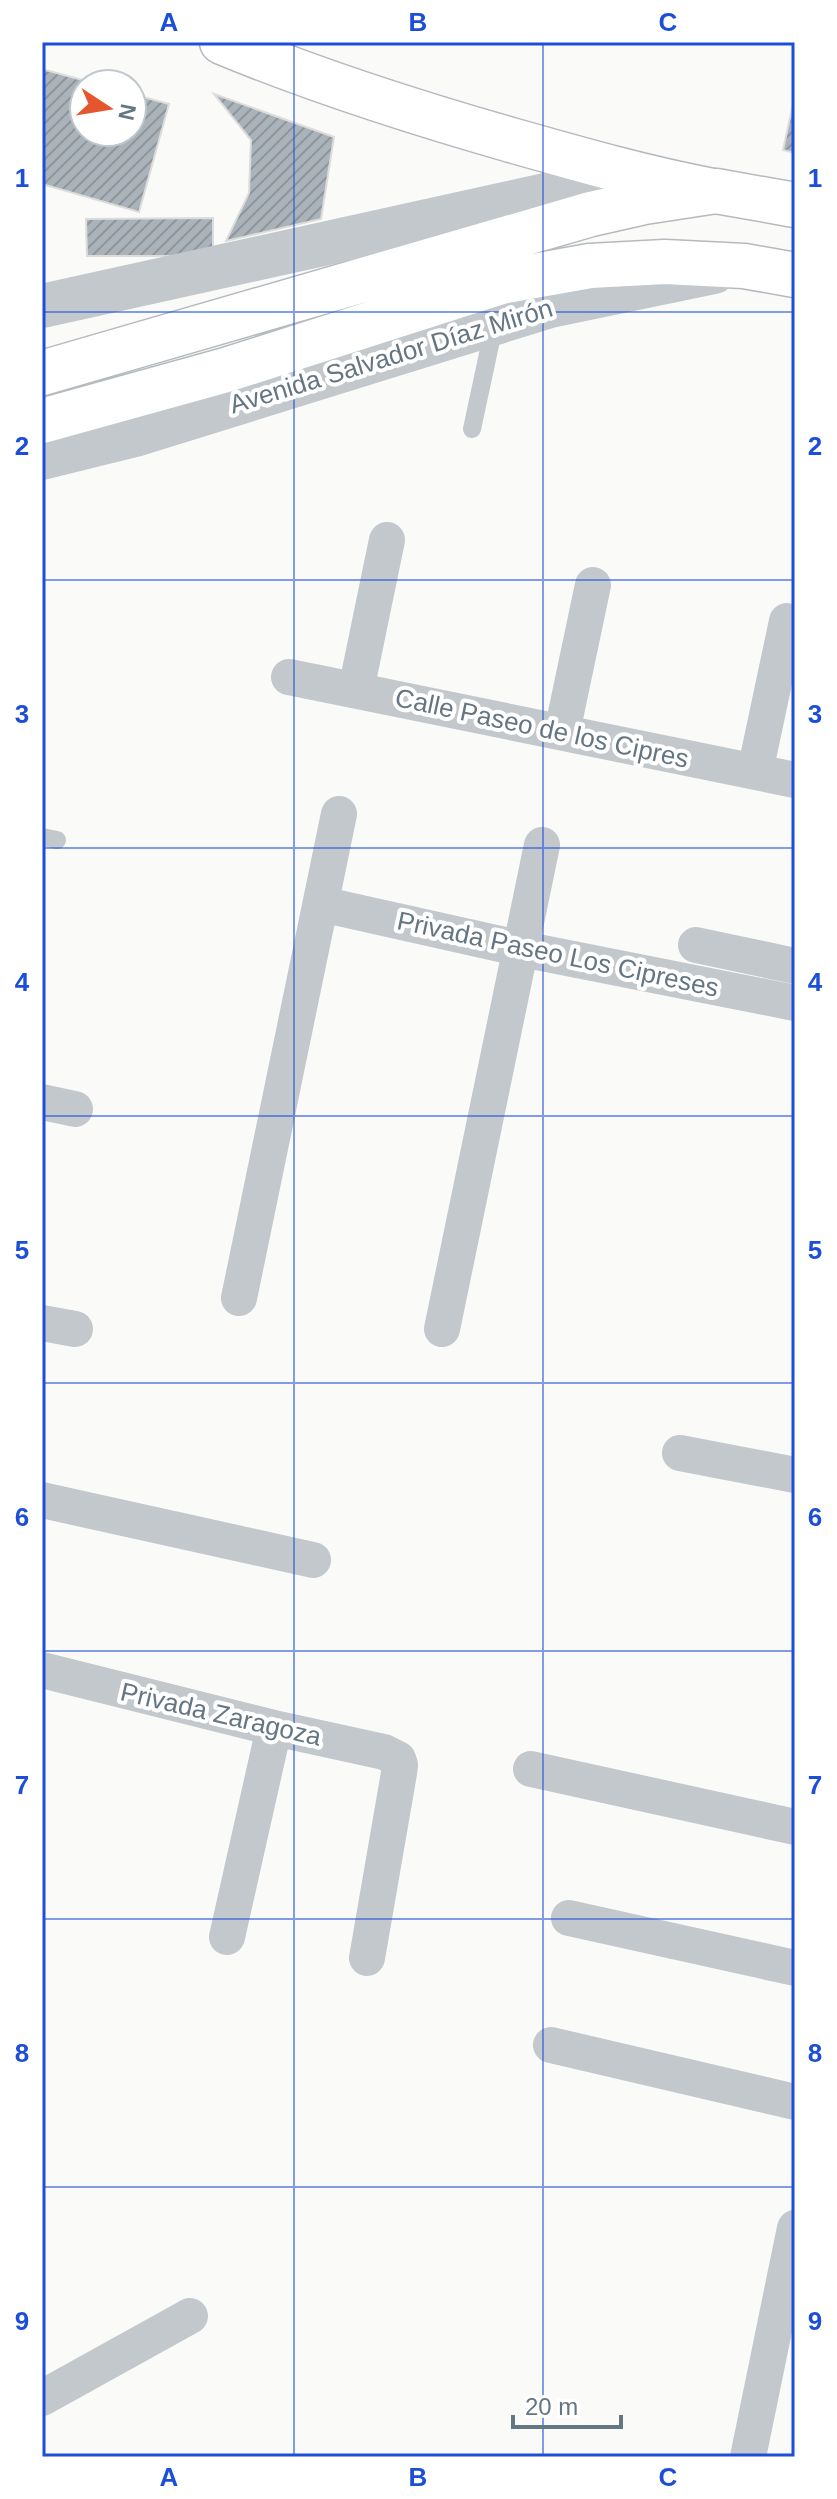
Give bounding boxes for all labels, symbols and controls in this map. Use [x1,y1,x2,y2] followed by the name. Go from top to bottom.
[160,7,179,37] text: A
[409,7,427,37] text: B
[659,7,678,37] text: C
[68,68,148,148] north arrow
[113,102,141,122] text: N
[15,163,29,193] text: 1
[808,163,822,193] text: 1
[226,293,556,419] street label: Avenida Salvador Díaz Mirón
[15,431,29,461] text: 2
[808,431,822,461] text: 2
[393,682,691,774] street label: Calle Paseo de los Cipres
[15,699,29,729] text: 3
[808,699,822,729] text: 3
[394,905,722,1003] street label: Privada Paseo Los Cipreses
[15,967,30,997] text: 4
[808,967,823,997] text: 4
[15,1235,29,1265] text: 5
[808,1235,822,1265] text: 5
[15,1502,29,1532] text: 6
[808,1502,822,1532] text: 6
[118,1676,325,1752] street label: Privada Zaragoza
[15,1770,29,1800] text: 7
[808,1770,822,1800] text: 7
[15,2038,29,2068] text: 8
[808,2038,822,2068] text: 8
[15,2306,29,2336] text: 9
[808,2306,822,2336] text: 9
[513,2379,621,2429] scale bar
[525,2393,578,2420] text: 20 m
[160,2462,179,2492] text: A
[409,2462,427,2492] text: B
[659,2462,678,2492] text: C

